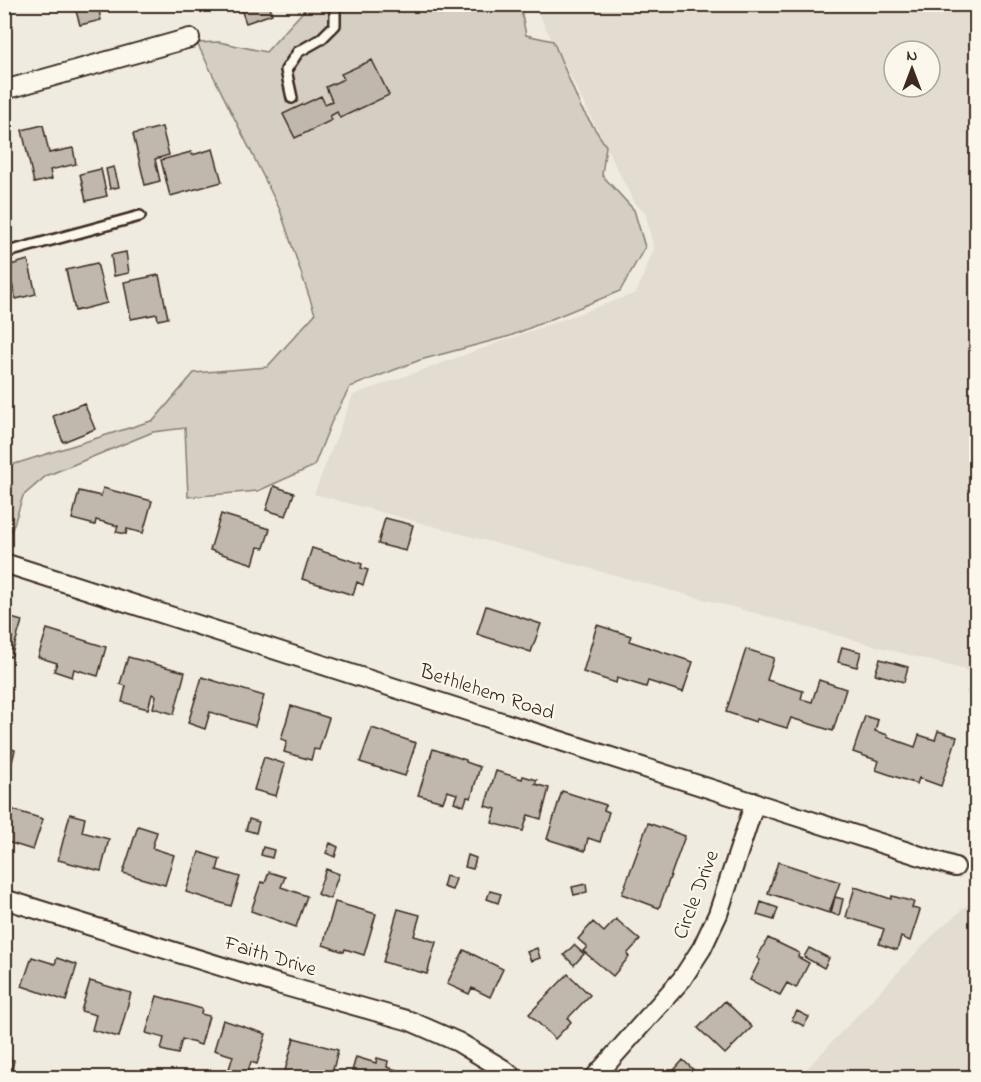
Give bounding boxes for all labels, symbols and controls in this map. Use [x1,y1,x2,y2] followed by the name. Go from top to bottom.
[882,39,942,99] north arrow
[907,44,918,68] text: N
[415,657,558,729] street label: Bethlehem Road
[666,846,728,944] street label: Circle Drive
[219,928,320,985] street label: Faith Drive

